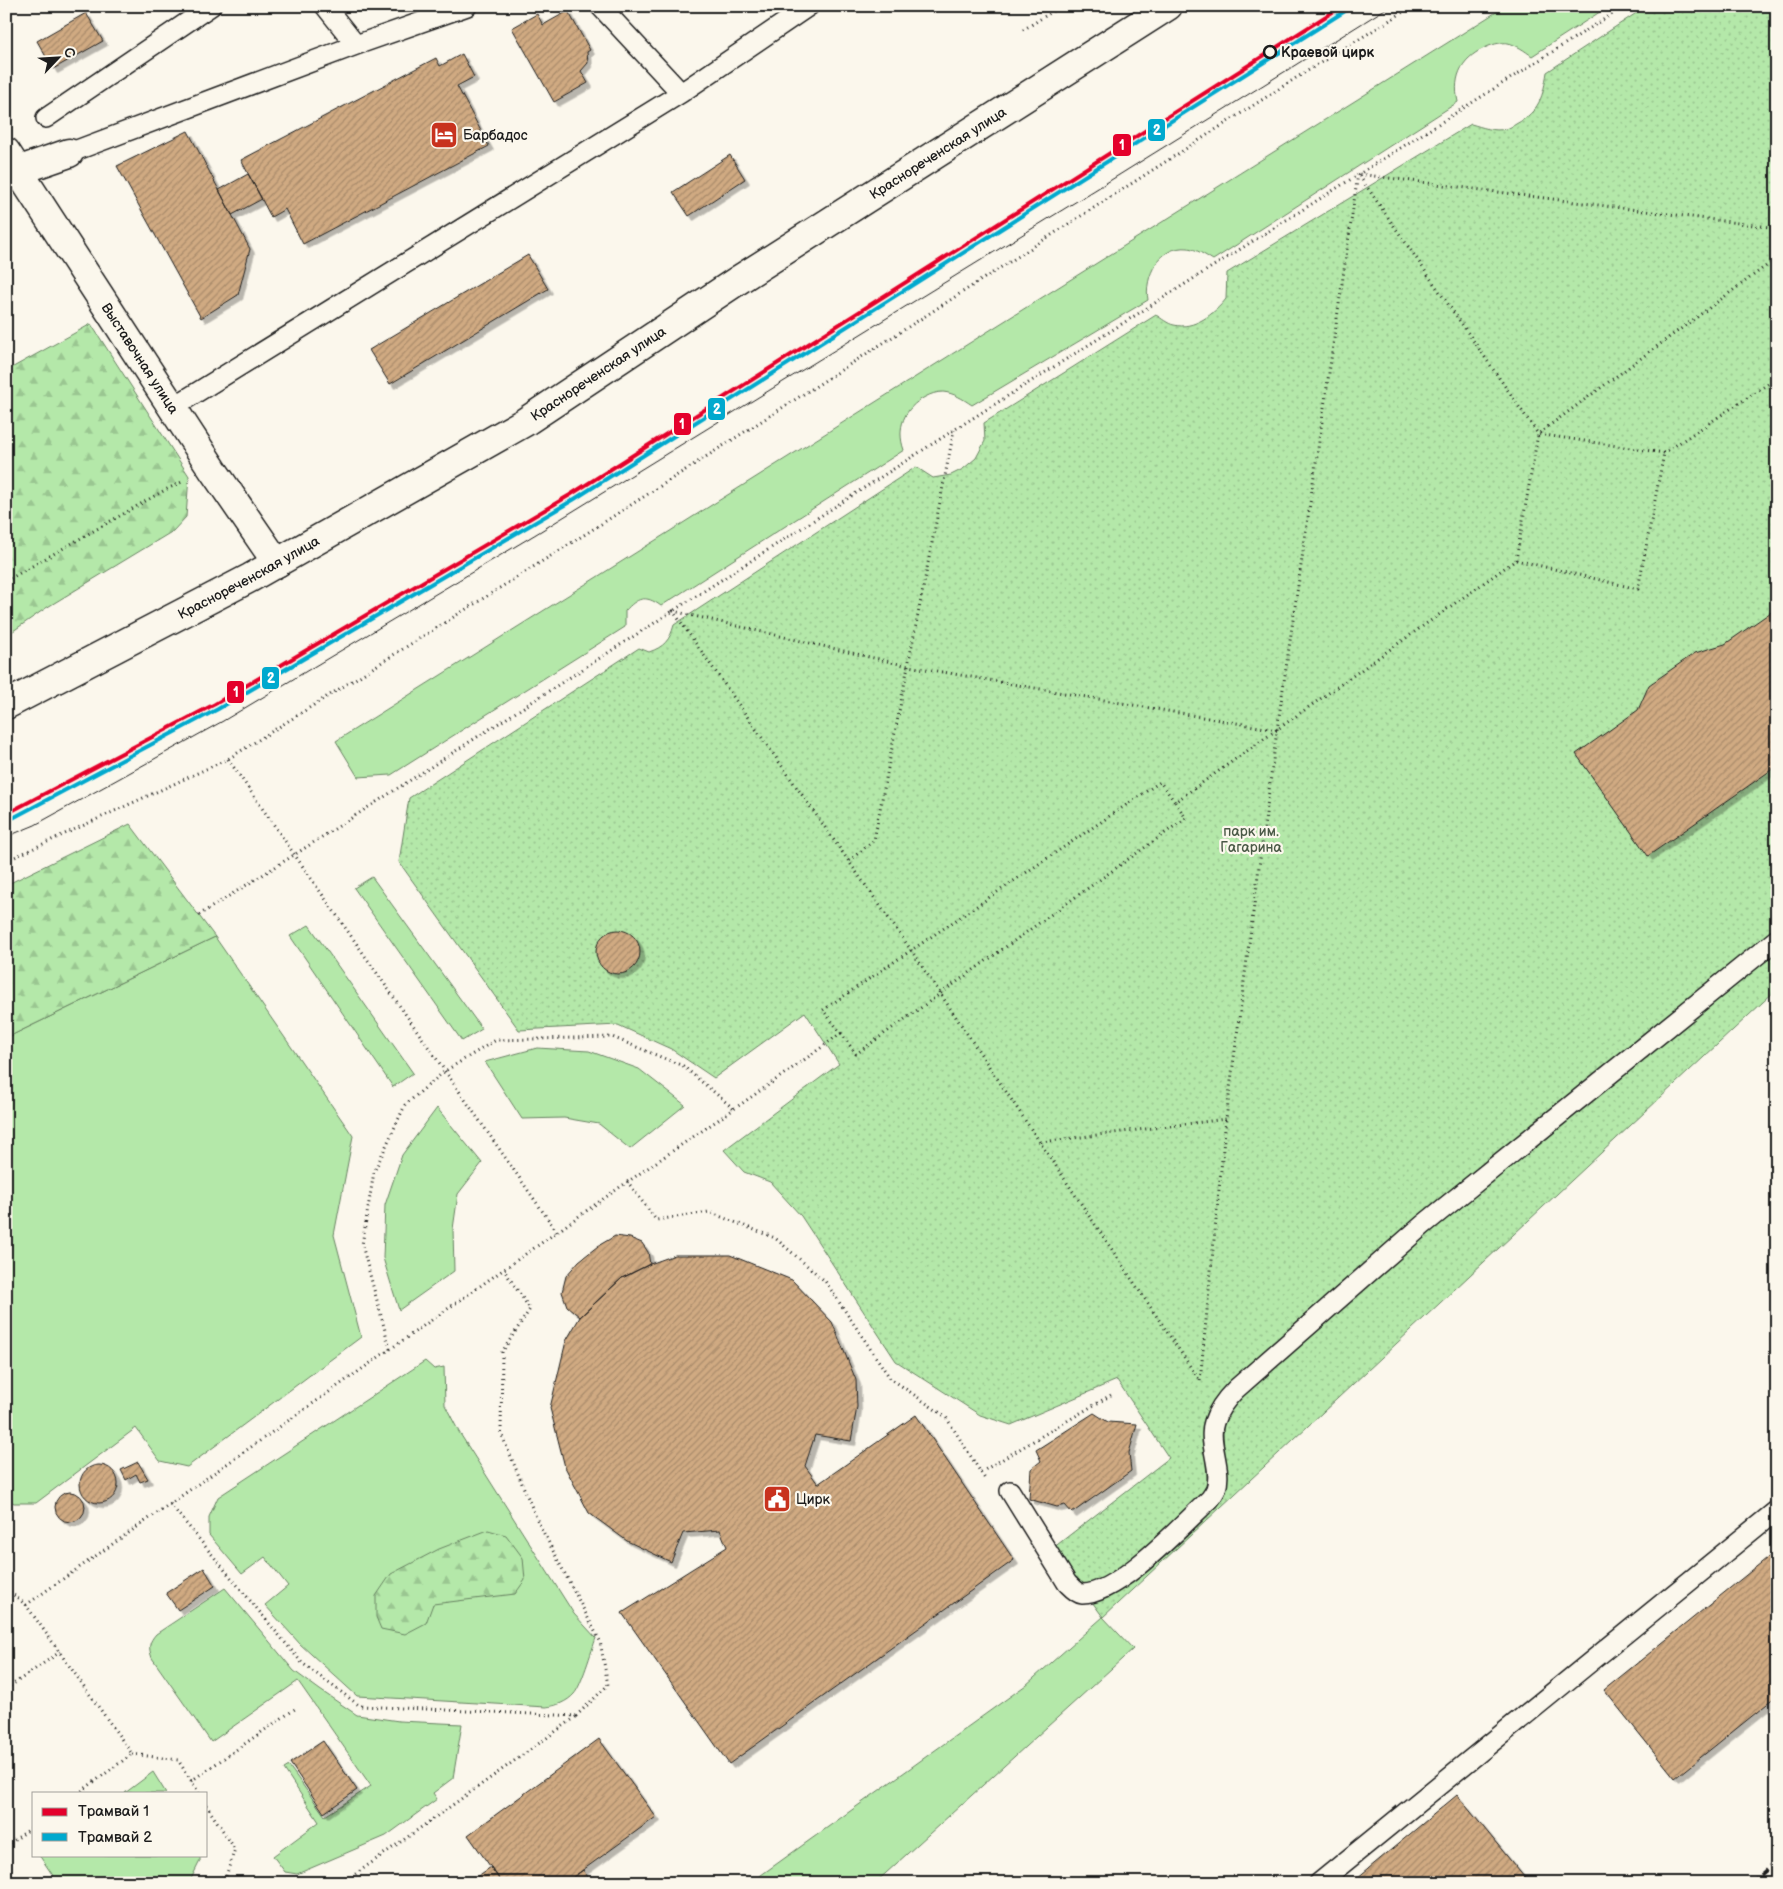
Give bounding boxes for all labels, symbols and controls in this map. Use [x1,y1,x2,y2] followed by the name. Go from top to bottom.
[32,32,82,82] north arrow
[1281,44,1374,61] place label: Краевой цирк
[60,45,79,61] text: С
[1263,45,1277,59] marker: Краевой цирк
[867,103,1010,203] street label: Краснореченская улица
[1147,118,1166,142] line badge: 2
[429,120,459,150] hotel icon: Барбадос
[1153,122,1162,139] text: 2
[463,127,528,144] place label: Барбадос
[1112,133,1132,157] line badge: 1
[1119,137,1125,154] text: 1
[98,300,182,418] street label: Выставочная улица
[528,322,670,425] street label: Краснореченская улица
[707,397,726,421] line badge: 2
[713,401,722,418] text: 2
[673,412,692,436] line badge: 1
[679,416,685,433] text: 1
[175,532,323,623] street label: Краснореченская улица
[261,666,280,690] line badge: 2
[267,670,276,687] text: 2
[226,680,245,704] line badge: 1
[233,684,239,701] text: 1
[1220,823,1282,856] park label: парк им. Гагарина
[762,1484,792,1514] public building icon: Цирк
[796,1491,830,1508] place label: Цирк
[32,1792,208,1856] legend
[78,1802,149,1821] text: Трамвай 1
[78,1828,152,1847] text: Трамвай 2

